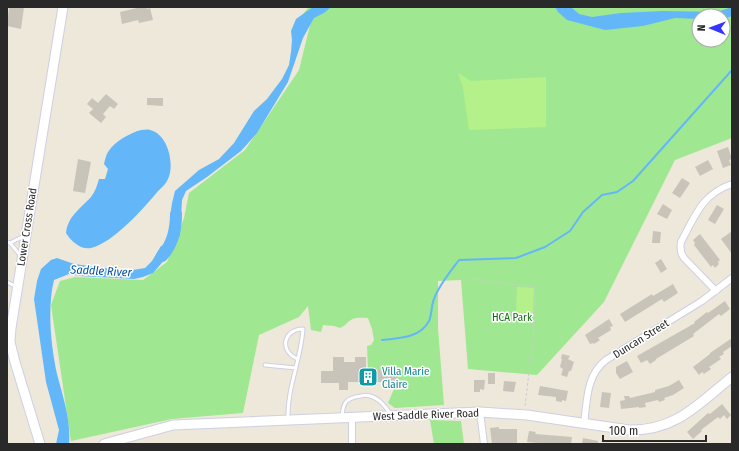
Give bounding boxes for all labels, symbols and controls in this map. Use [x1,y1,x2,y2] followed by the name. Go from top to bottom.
[691,8,731,48] north arrow
[695,24,708,31] text: N
[14,187,40,267] street label: Lower Cross Road
[69,262,133,280] water label: Saddle River
[492,311,533,324] park label: HCA Park
[611,316,672,361] street label: Duncan Street
[382,365,429,391] place label: Villa Marie Claire
[357,366,379,388] building icon: Villa Marie Claire
[373,407,479,423] street label: West Saddle River Road
[603,417,706,443] scale bar
[609,424,638,438] text: 100 m

